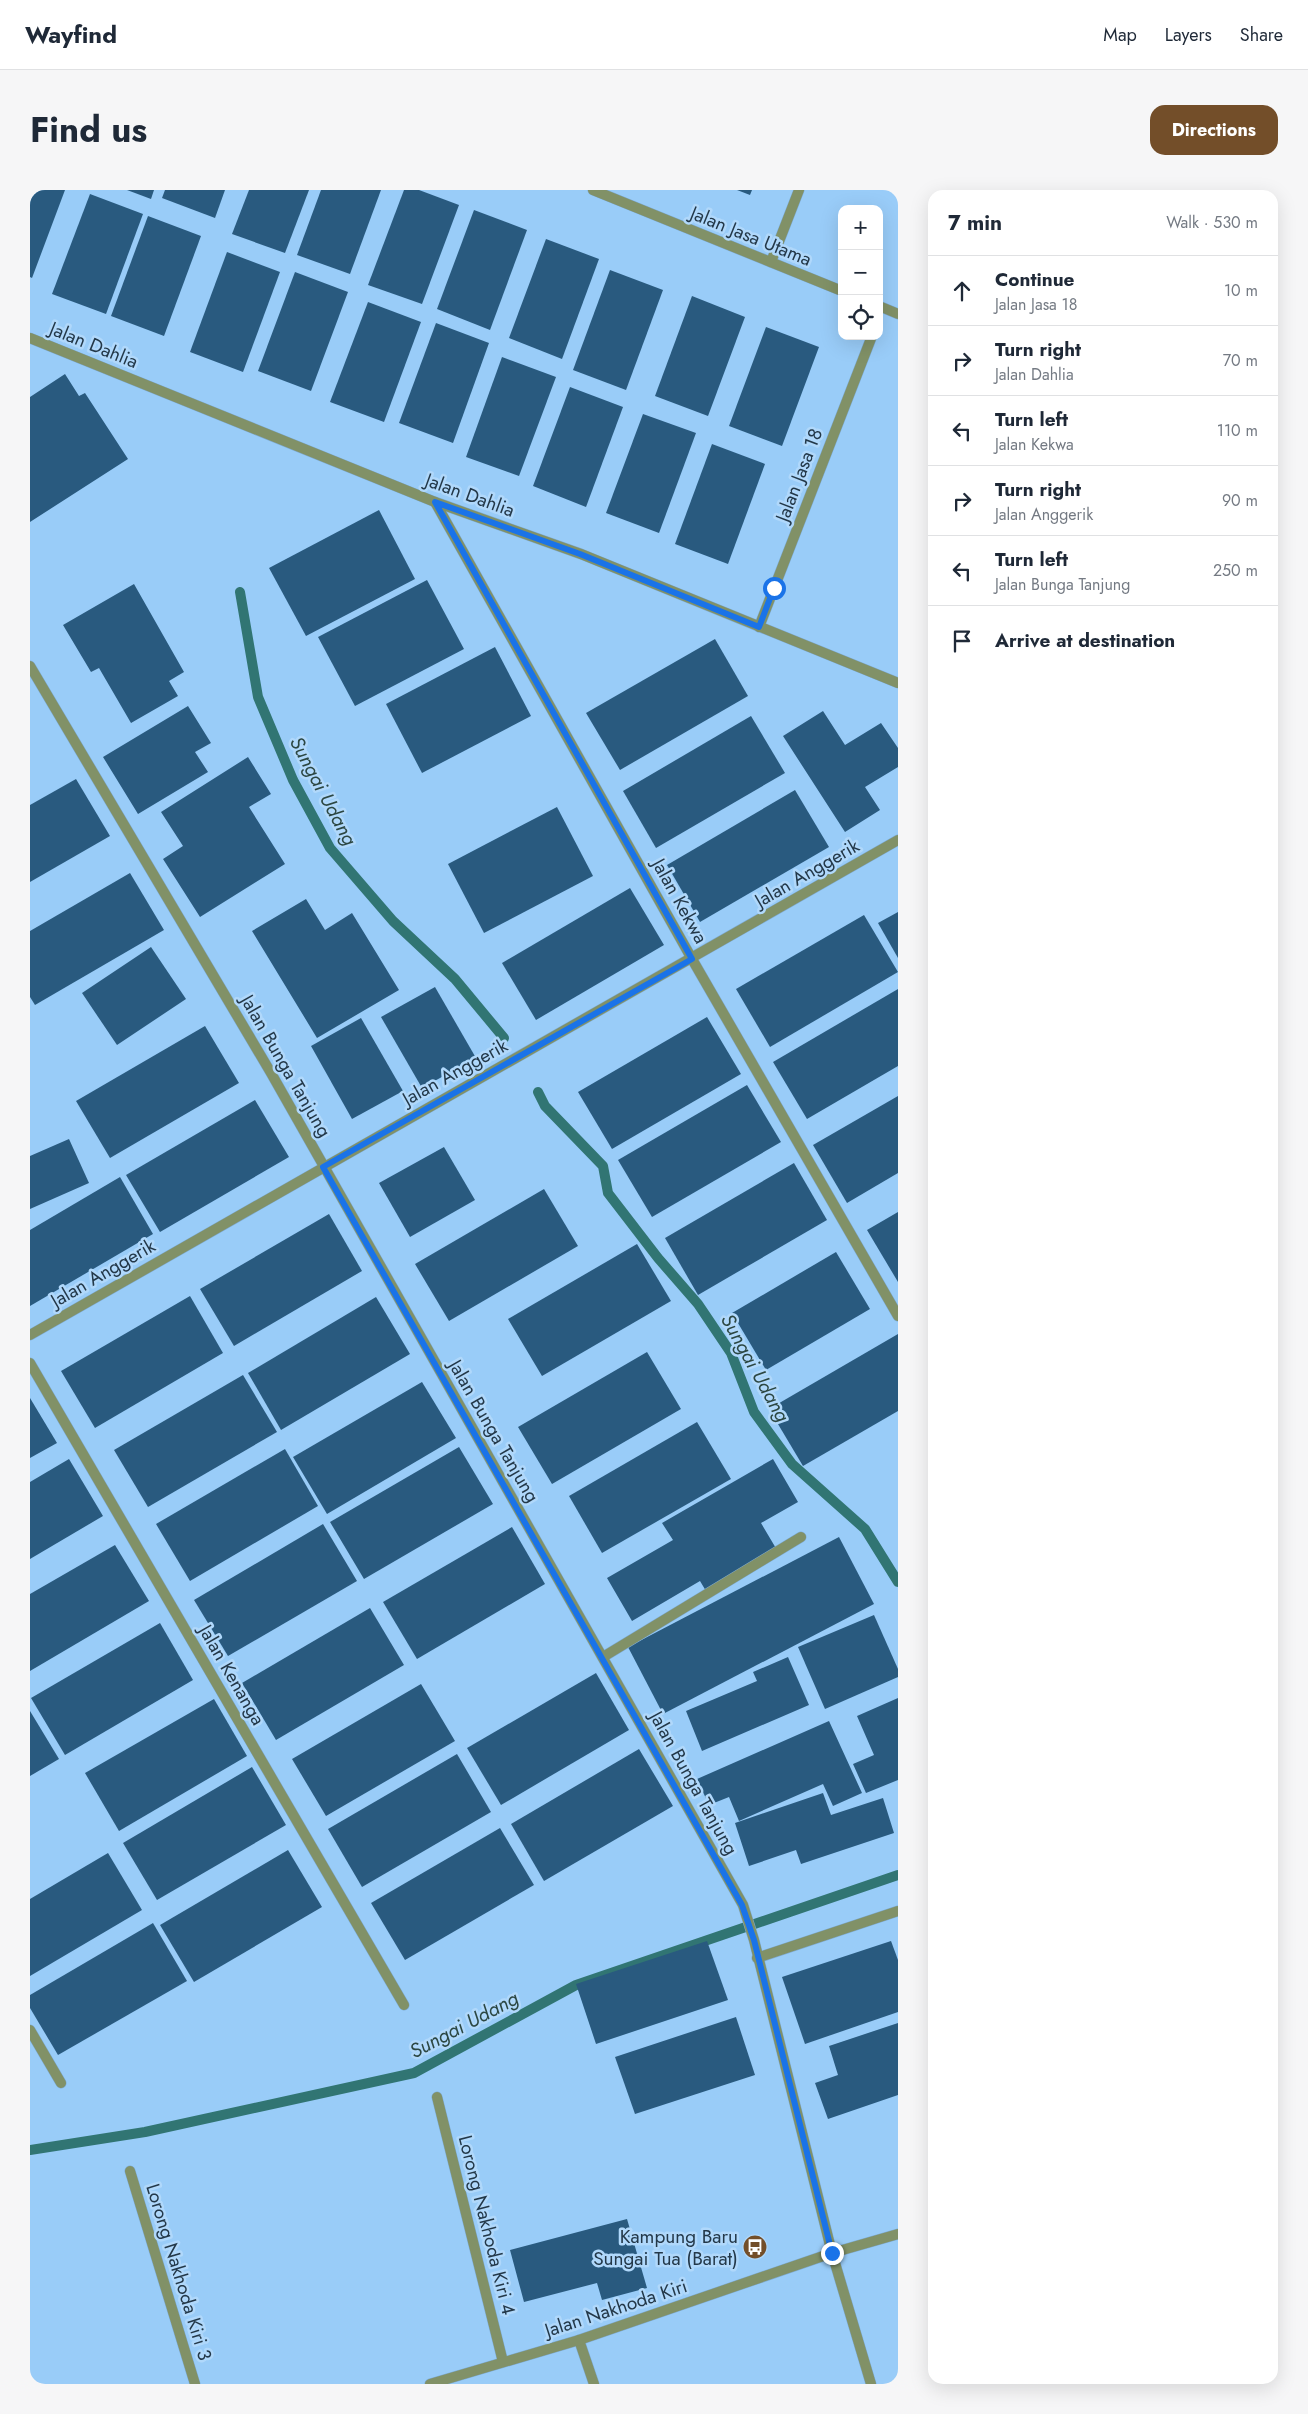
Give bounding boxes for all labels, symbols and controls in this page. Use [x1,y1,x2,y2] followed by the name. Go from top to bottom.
[25,17,117,52] text: Wayfind
[1103,22,1137,48] text: Map
[1165,22,1212,48] text: Layers
[1240,22,1283,48] text: Share
[30,105,147,155] text: Find us
[1150,105,1278,155] button: Directions
[684,198,816,273] street label: Jalan Jasa Utama
[838,205,883,340] map controls
[838,205,883,250] button: +
[948,208,1002,238] text: 7 min
[1166,211,1258,234] text: Walk · 530 m
[838,250,883,295] button: −
[995,266,1074,293] text: Continue
[948,277,976,305] icon: ahead
[1224,279,1258,302] text: 10 m
[995,293,1078,316] text: Jalan Jasa 18
[838,295,883,340] button: locate
[43,314,142,375] street label: Jalan Dahlia
[995,336,1081,363] text: Turn right
[948,347,976,375] icon: right
[1223,349,1258,372] text: 70 m
[995,363,1074,386] text: Jalan Dahlia
[995,406,1068,433] text: Turn left
[948,417,976,445] icon: left
[1217,419,1258,442] text: 110 m
[768,424,829,528] street label: Jalan Jasa 18
[995,433,1074,456] text: Jalan Kekwa
[419,465,518,524] street label: Jalan Dahlia
[995,476,1081,503] text: Turn right
[948,487,976,515] icon: right
[1222,489,1258,512] text: 90 m
[995,503,1093,526] text: Jalan Anggerik
[995,546,1068,573] text: Turn left
[948,557,976,585] icon: left
[1213,559,1258,582] text: 250 m
[995,573,1130,596] text: Jalan Bunga Tanjung
[763,577,786,600] route start
[948,627,976,655] icon: arrive
[995,627,1175,654] text: Arrive at destination
[282,731,364,851] water label: Sungai Udang
[747,832,865,915] street label: Jalan Anggerik
[644,851,714,948] street label: Jalan Kekwa
[233,987,338,1142] street label: Jalan Bunga Tanjung
[395,1032,513,1114] street label: Jalan Anggerik
[43,1232,161,1315] street label: Jalan Anggerik
[713,1309,797,1427] water label: Sungai Udang
[441,1352,546,1507] street label: Jalan Bunga Tanjung
[191,1617,272,1730] street label: Jalan Kenanga
[642,1704,745,1860] street label: Jalan Bunga Tanjung
[404,1984,524,2066] water label: Sungai Udang
[452,2132,522,2318] street label: Lorong Nakhoda Kiri 4
[139,2180,219,2364] street label: Lorong Nakhoda Kiri 3
[593,2223,738,2272] place label: Kampung Baru Sungai Tua (Barat)
[742,2234,768,2260] bus stop icon: Kampung Baru Sungai Tua (Barat)
[821,2242,844,2265] route end
[538,2272,691,2345] street label: Jalan Nakhoda Kiri

